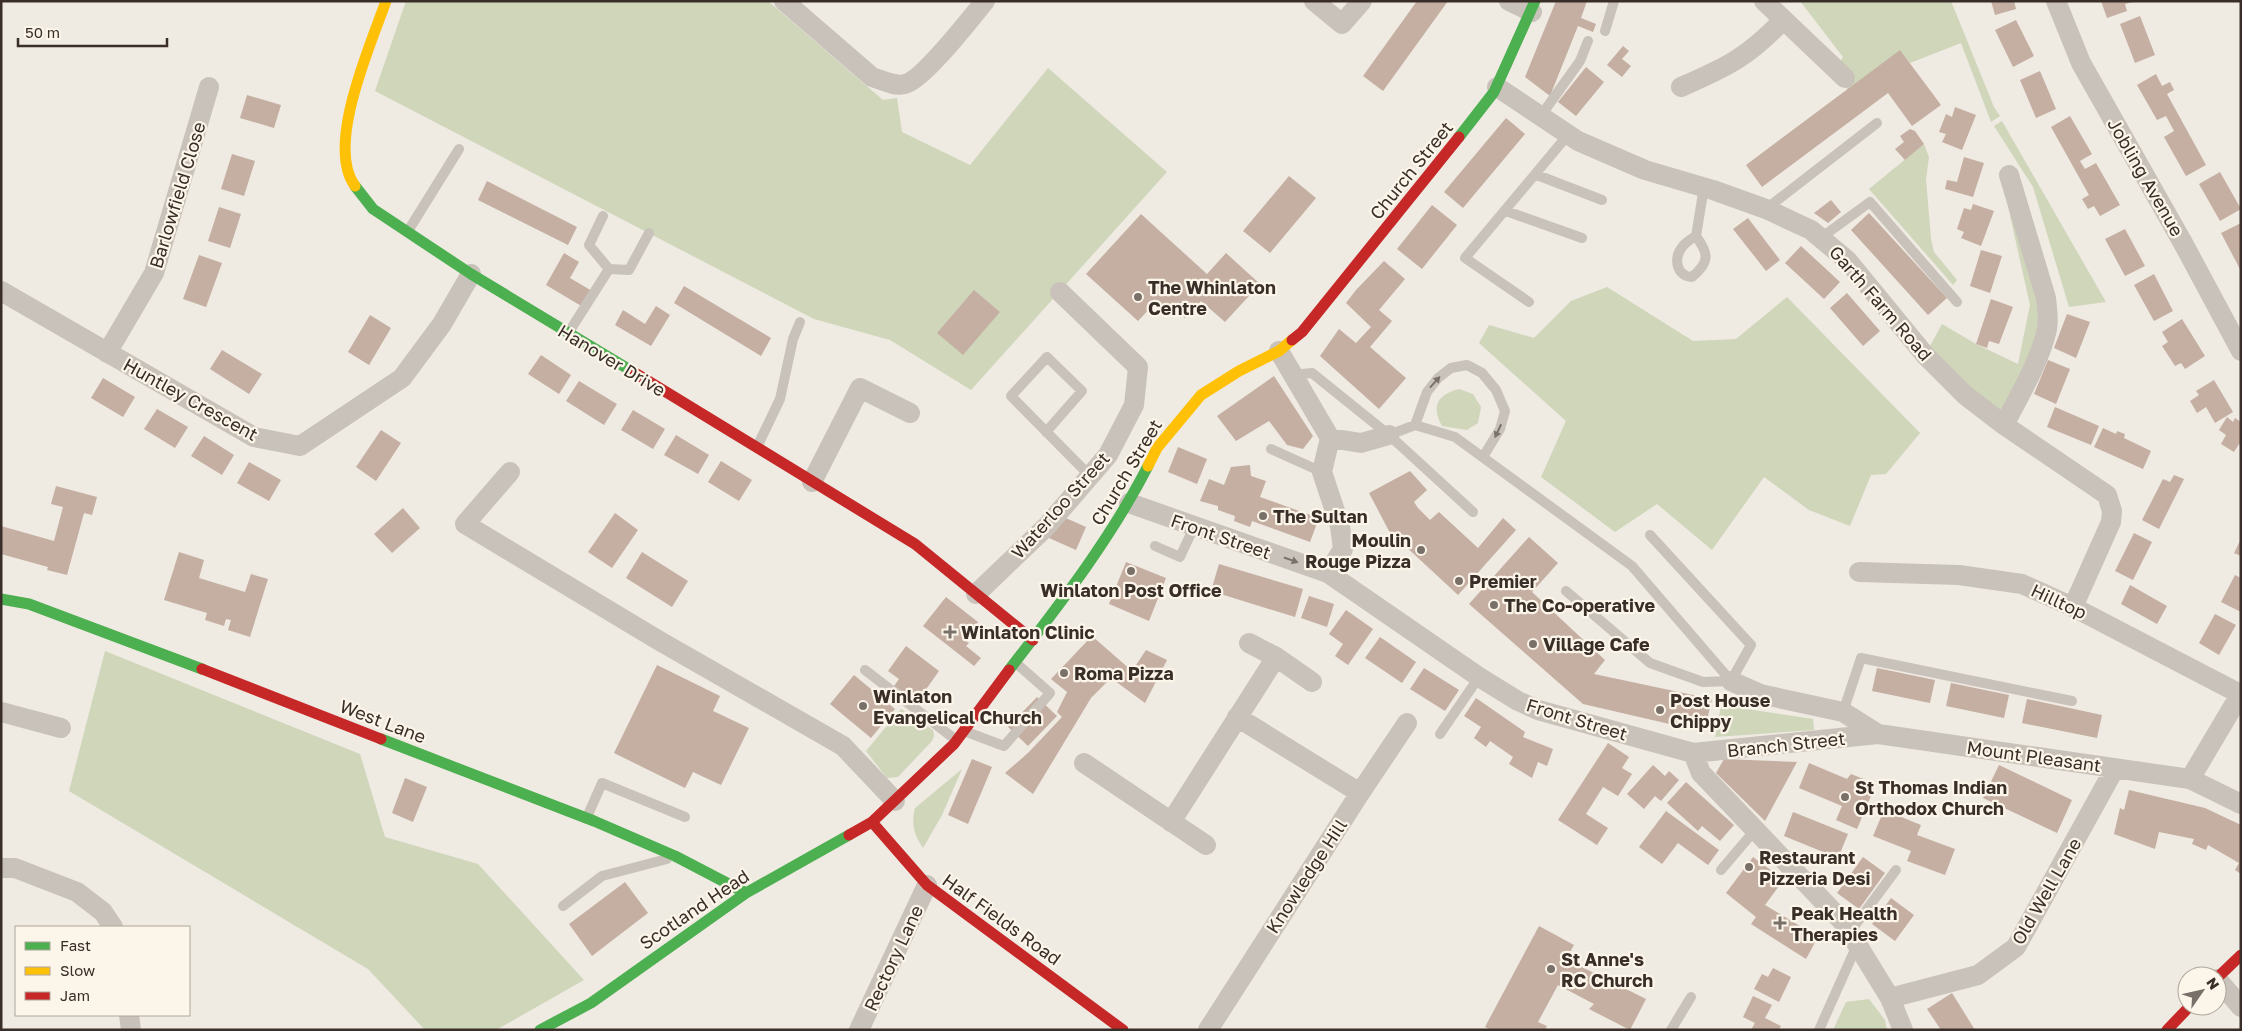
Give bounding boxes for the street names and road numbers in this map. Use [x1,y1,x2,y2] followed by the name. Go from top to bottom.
[2103,114,2189,240] street label: Jobling Avenue
[1365,117,1457,223] street label: Church Street
[144,119,210,271] street label: Barlowfield Close
[1825,241,1937,365] street label: Garth Farm Road
[554,319,670,401] street label: Hanover Drive
[120,353,262,445] street label: Huntley Crescent
[1086,415,1166,529] street label: Church Street
[1006,447,1114,563] street label: Waterloo Street
[1168,509,1274,563] street label: Front Street
[2028,579,2090,623] street label: Hilltop
[1524,693,1630,745] street label: Front Street
[337,695,429,747] street label: West Lane
[1726,727,1846,761] street label: Branch Street
[1965,736,2103,776] street label: Mount Pleasant
[1261,815,1351,937] street label: Knowledge Hill
[2007,834,2085,948] street label: Old Well Lane
[635,864,753,954] street label: Scotland Head
[938,869,1066,969] street label: Half Fields Road
[859,901,927,1015] street label: Rectory Lane

